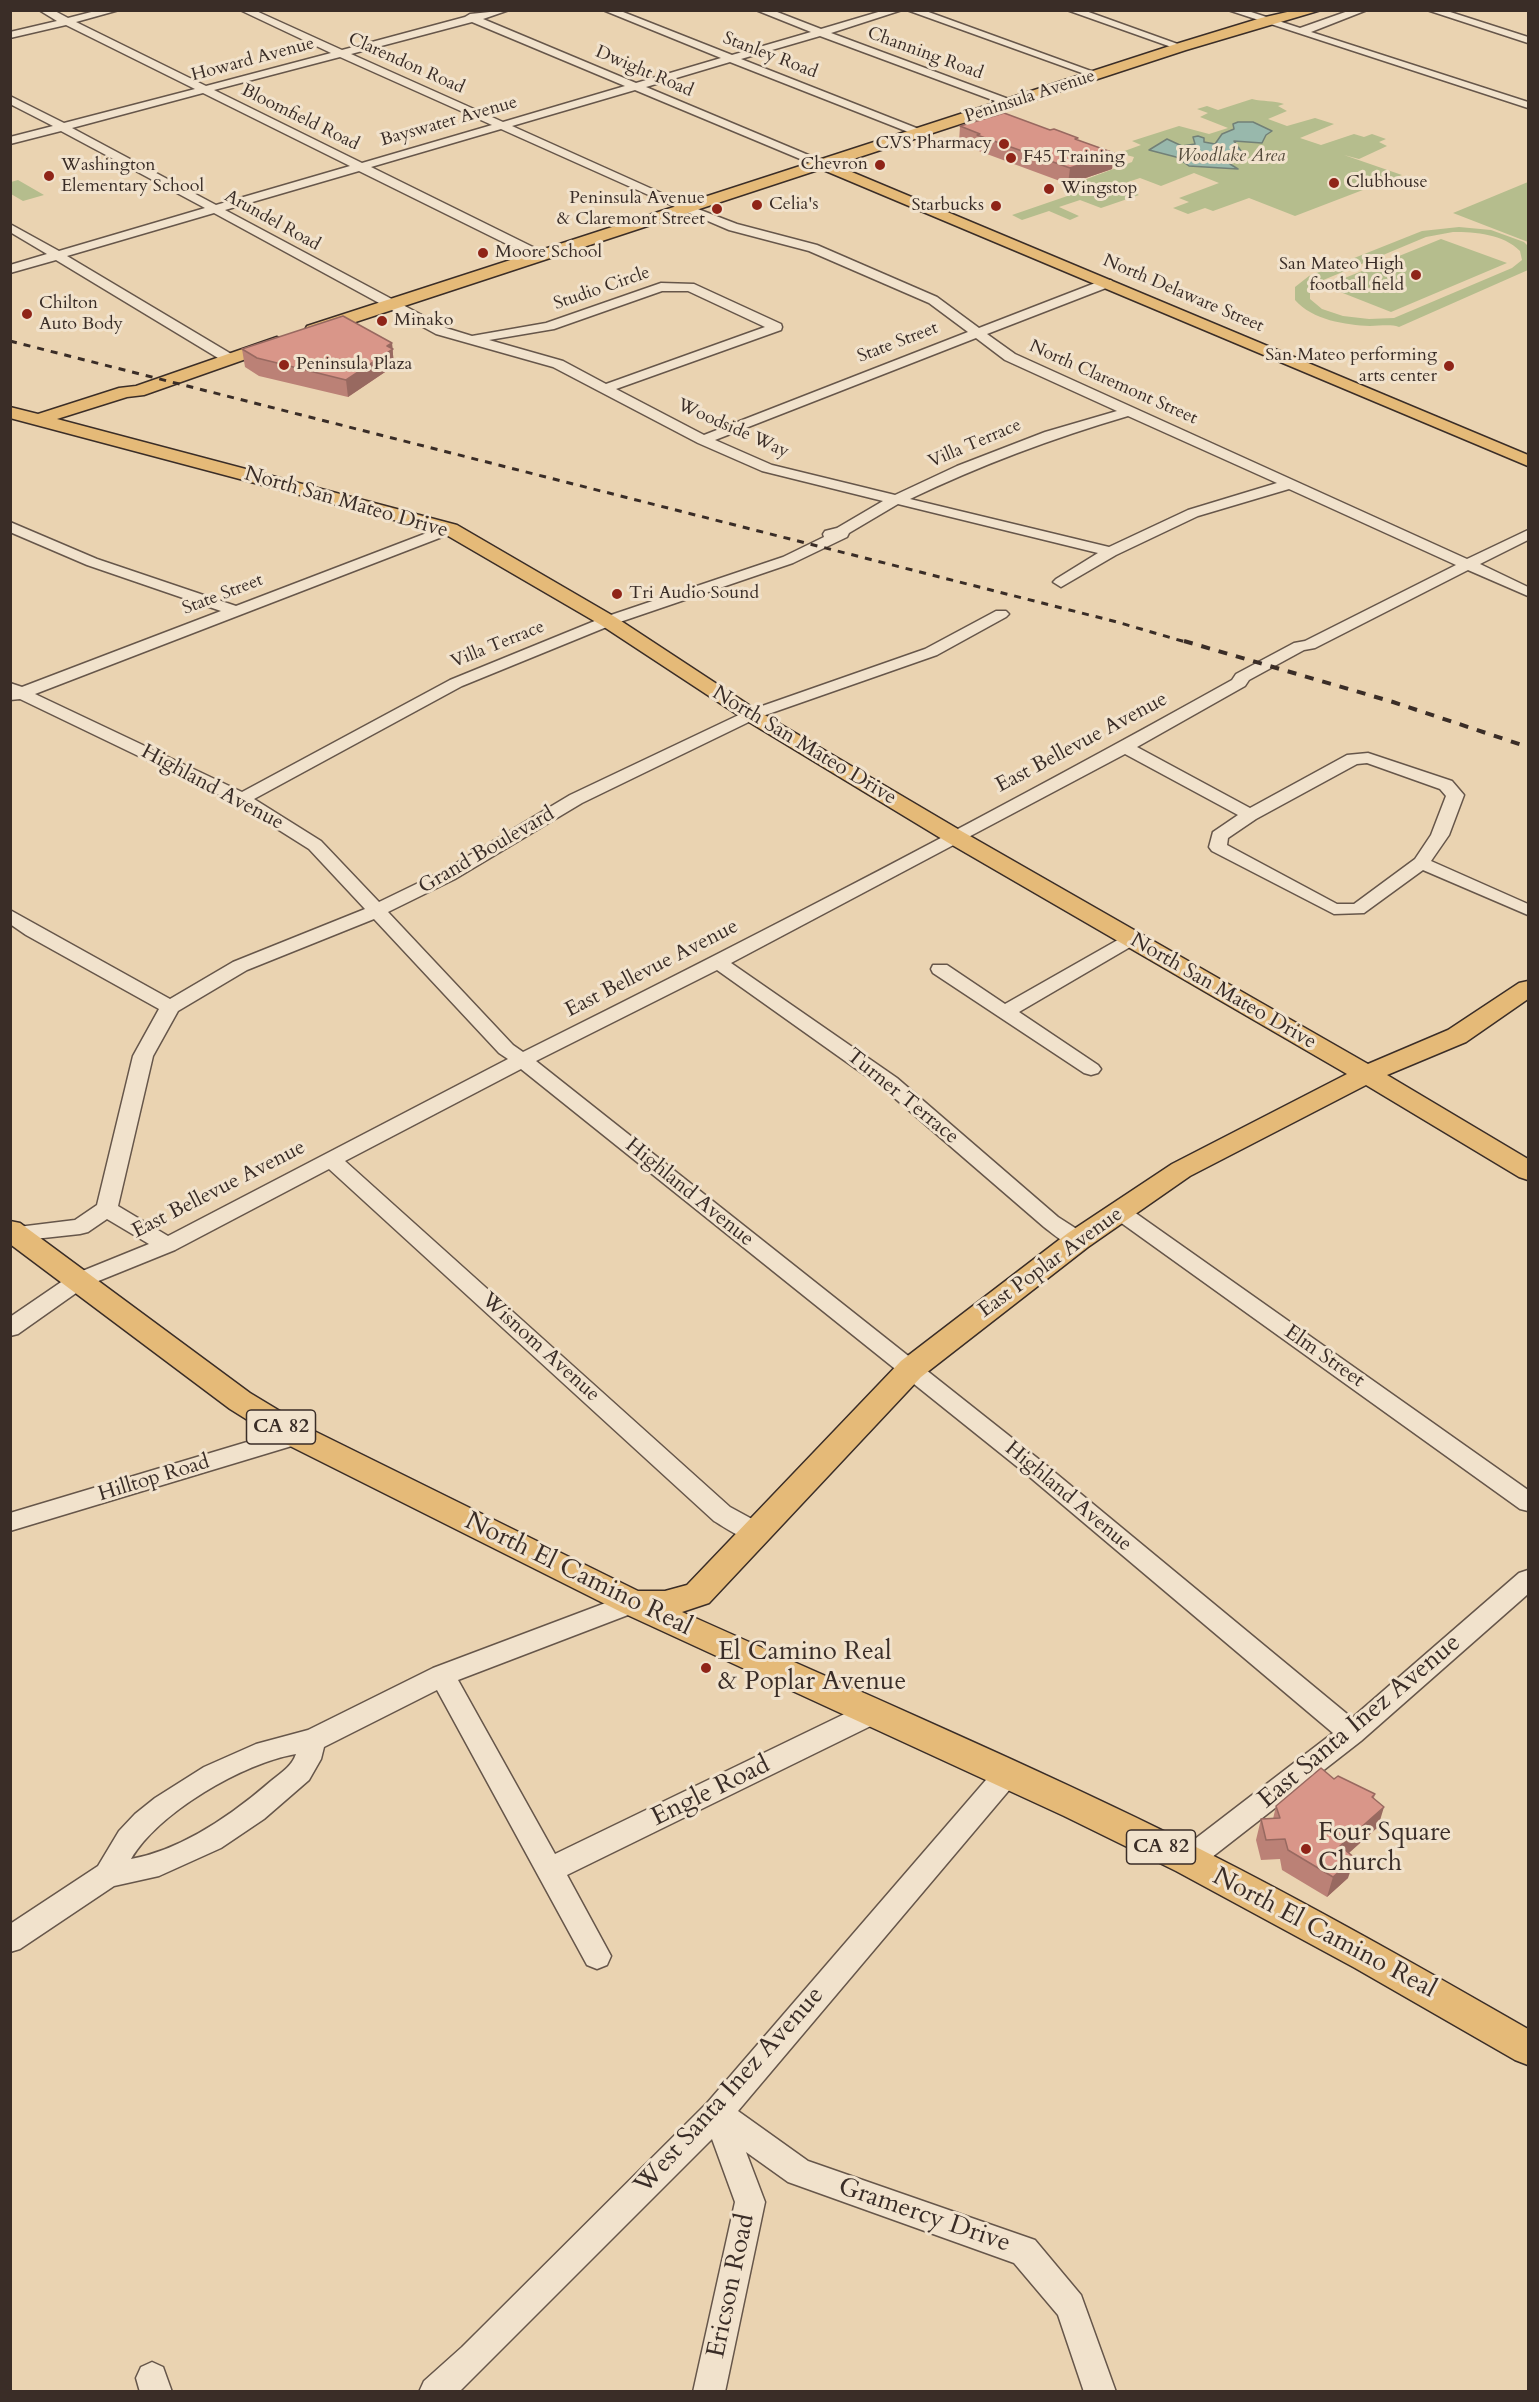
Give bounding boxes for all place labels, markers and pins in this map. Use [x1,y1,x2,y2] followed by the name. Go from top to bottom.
[876,133,992,155] place label: CVS Pharmacy
[997,137,1011,151] marker: CVS Pharmacy
[1023,147,1125,169] place label: F45 Training
[1004,151,1018,165] marker: F45 Training
[801,154,868,176] place label: Chevron
[61,155,204,198] place label: Washington Elementary School
[873,158,887,172] marker: Chevron
[42,169,56,183] marker: Washington Elementary School
[1346,172,1428,194] place label: Clubhouse
[1327,176,1341,190] marker: Clubhouse
[1061,178,1137,200] place label: Wingstop
[1042,182,1056,196] marker: Wingstop
[557,188,705,230] place label: Peninsula Avenue & Claremont Street
[769,194,818,216] place label: Celia's
[912,195,984,217] place label: Starbucks
[750,198,764,212] marker: Celia's
[989,199,1003,213] marker: Starbucks
[710,202,724,216] marker: Peninsula Avenue & Claremont Street
[495,242,602,264] place label: Moore School
[476,246,490,260] marker: Moore School
[1279,254,1404,296] place label: San Mateo High football field
[1409,268,1423,282] marker: San Mateo High football field
[39,293,123,336] place label: Chilton Auto Body
[20,307,34,321] marker: Chilton Auto Body
[394,310,453,332] place label: Minako
[375,314,389,328] marker: Minako
[1265,345,1437,388] place label: San Mateo performing arts center
[296,354,412,376] place label: Peninsula Plaza
[277,358,291,372] marker: Peninsula Plaza
[1442,359,1456,373] marker: San Mateo performing arts center
[629,583,759,605] place label: Tri Audio Sound
[610,587,624,601] marker: Tri Audio Sound
[718,1637,906,1698] place label: El Camino Real & Poplar Avenue
[699,1661,713,1675] marker: El Camino Real & Poplar Avenue
[1318,1818,1451,1880] place label: Four Square Church
[1299,1842,1313,1856] marker: Four Square Church

